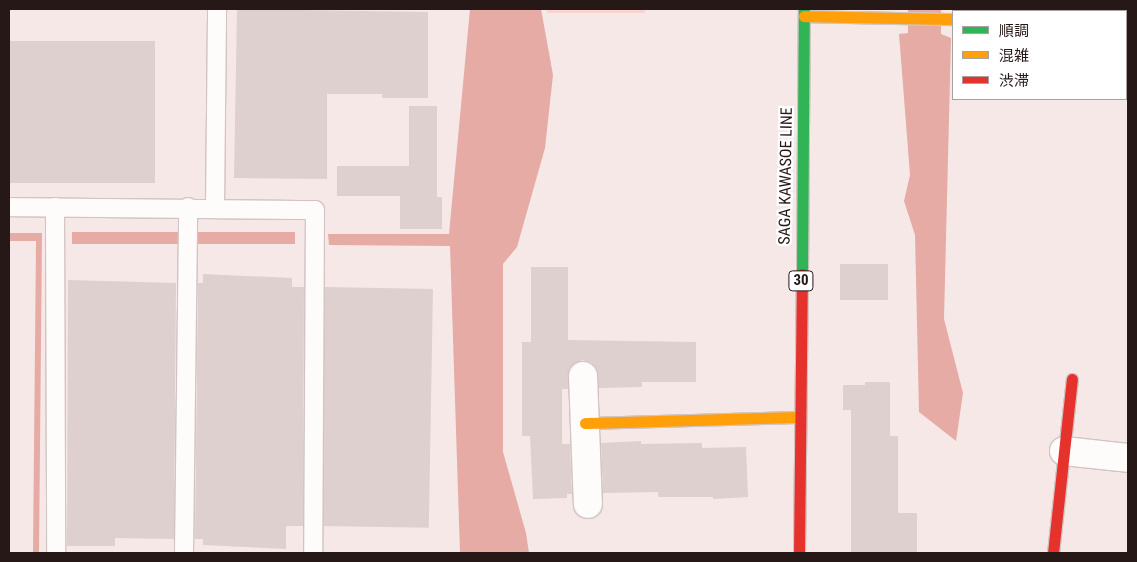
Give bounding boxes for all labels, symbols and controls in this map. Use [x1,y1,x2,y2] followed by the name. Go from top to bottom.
[952,10,1127,100] legend
[999,22,1029,40] text: 順調
[999,47,1029,65] text: 混雑
[999,72,1029,90] text: 渋滞
[775,107,797,245] street label: SAGA KAWASOE LINE
[787,268,815,294] road number: 30

